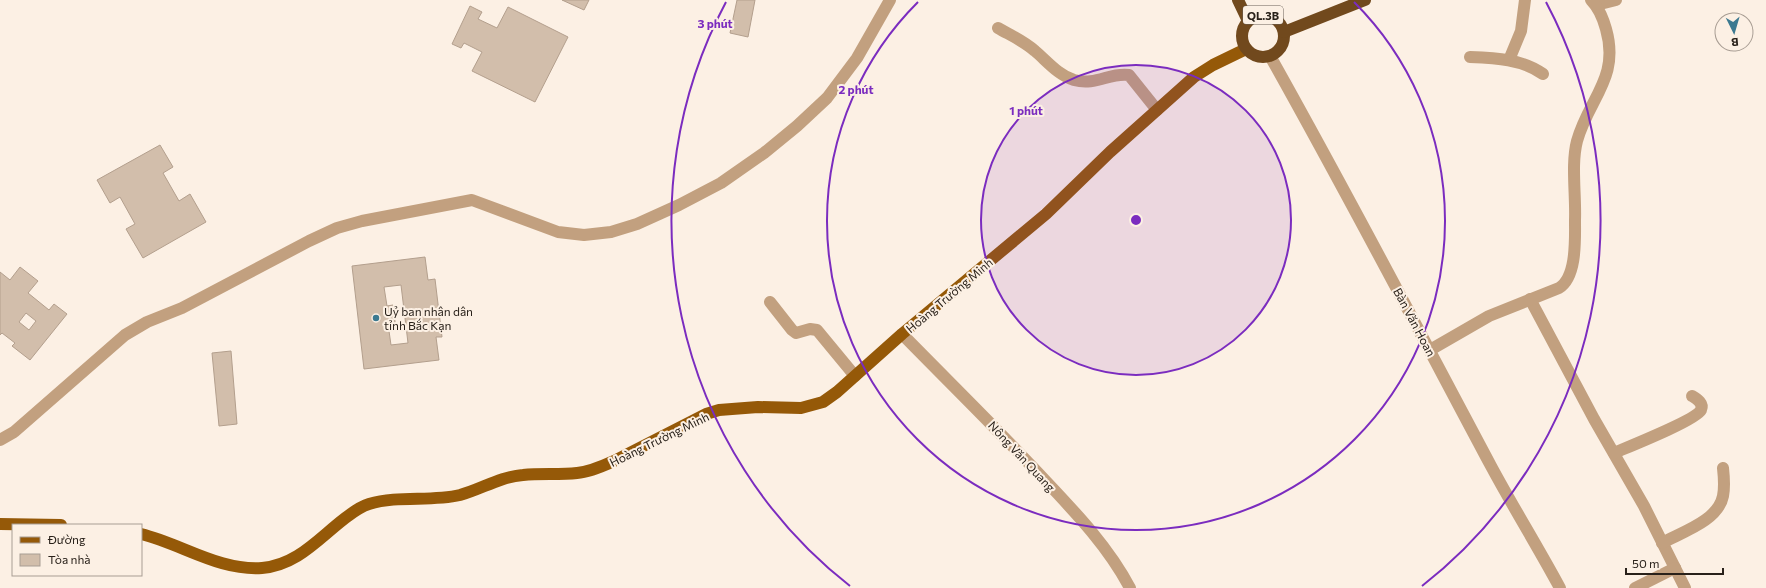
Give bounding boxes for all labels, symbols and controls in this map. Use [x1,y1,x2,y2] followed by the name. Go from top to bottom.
[1243,6,1283,24] road number: QL.3B
[1714,12,1754,52] north arrow
[697,16,733,30] text: 3 phút
[1731,36,1739,49] text: B
[838,82,874,96] text: 2 phút
[1009,103,1043,117] text: 1 phút
[1129,213,1143,227] centre of rings
[903,255,995,335] street label: Hoàng Trường Minh
[1391,285,1439,359] street label: Bàn Văn Hoan
[384,304,473,332] place label: Uỷ ban nhân dân tỉnh Bắc Kạn
[371,313,381,323] marker: Uỷ ban nhân dân tỉnh Bắc Kạn
[607,409,711,469] street label: Hoàng Trường Minh
[986,418,1059,494] street label: Nông Văn Quang
[12,524,142,576] legend
[47,532,86,546] text: Đường
[1626,550,1723,576] scale bar
[48,552,90,566] text: Tòa nhà
[1632,556,1660,570] text: 50 m

